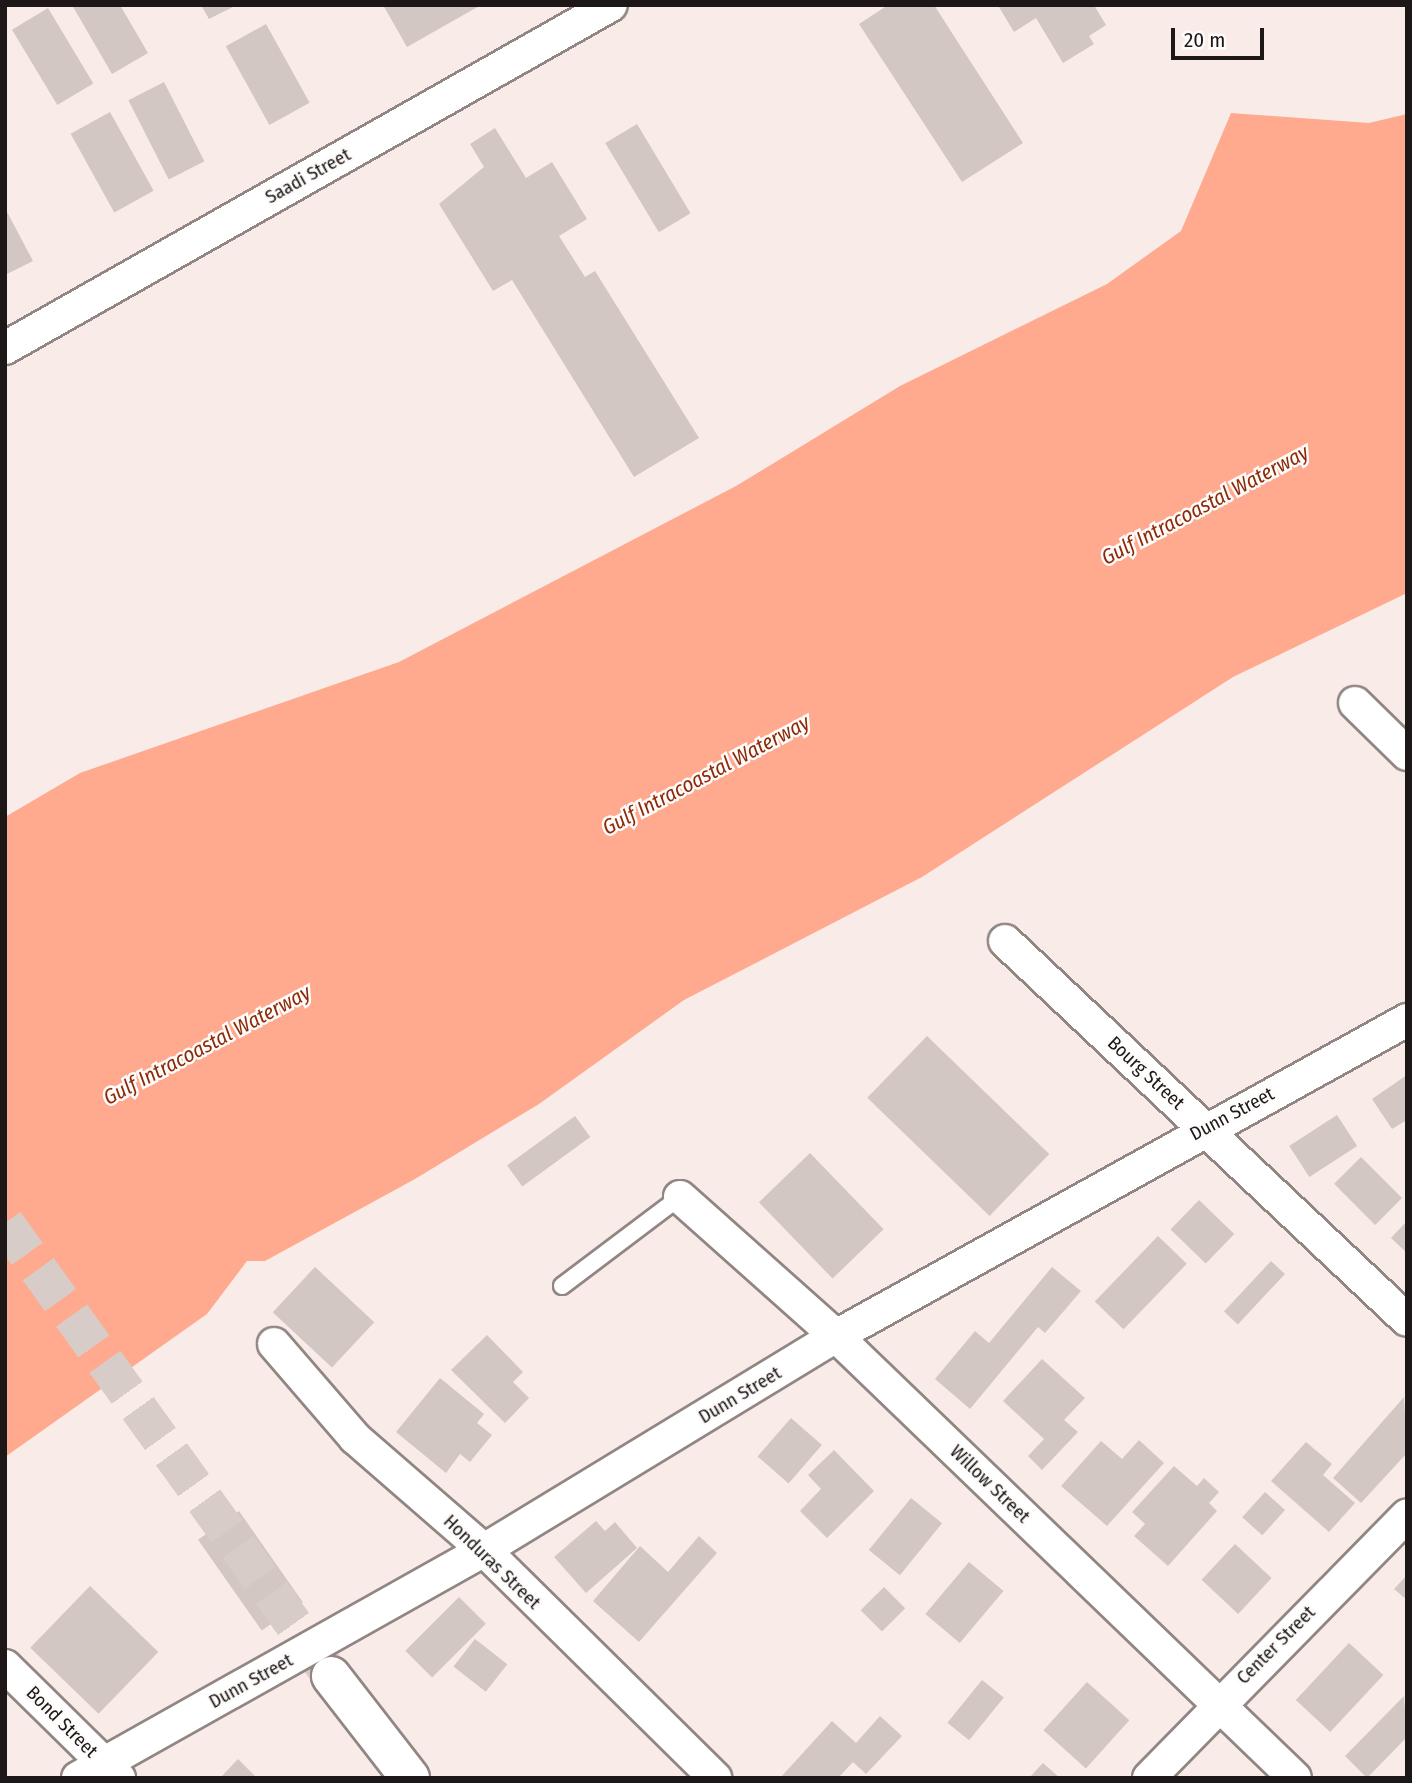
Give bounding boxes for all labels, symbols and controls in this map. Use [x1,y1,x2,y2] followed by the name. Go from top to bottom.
[1174,14,1267,58] scale bar
[1184,27,1225,53] text: 20 m
[261,143,355,209] street label: Saadi Street
[1097,440,1313,570] water label: Gulf Intracoastal Waterway
[598,710,814,840] water label: Gulf Intracoastal Waterway
[99,980,315,1110] water label: Gulf Intracoastal Waterway
[1103,1032,1189,1114] street label: Bourg Street
[1186,1082,1278,1146] street label: Dunn Street
[695,1361,785,1429] street label: Dunn Street
[945,1440,1035,1528] street label: Willow Street
[439,1510,545,1614] street label: Honduras Street
[1232,1601,1320,1689] street label: Center Street
[205,1649,297,1713] street label: Dunn Street
[21,1681,103,1763] street label: Bond Street

